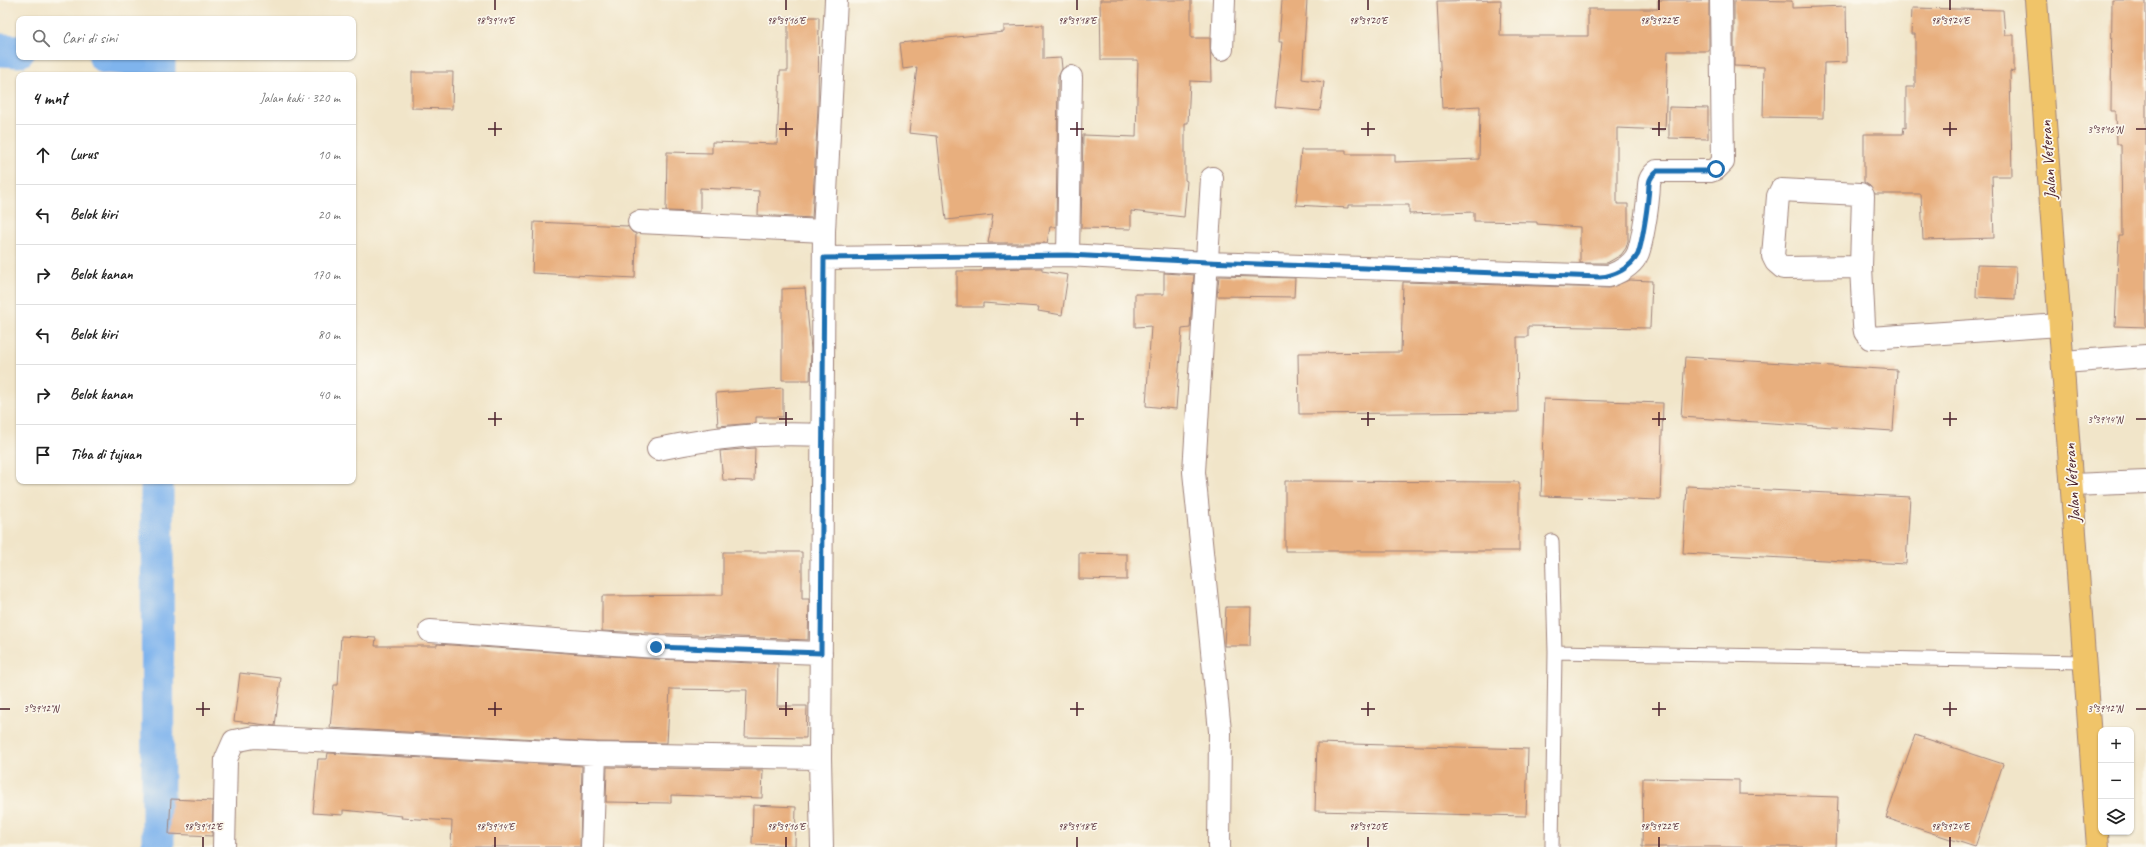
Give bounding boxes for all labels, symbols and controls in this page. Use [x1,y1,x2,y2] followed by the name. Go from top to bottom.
[476,14,516,27] text: 98°39'14"E
[767,14,807,27] text: 98°39'16"E
[1058,14,1098,27] text: 98°39'18"E
[1349,14,1389,27] text: 98°39'20"E
[1640,14,1680,27] text: 98°39'22"E
[1931,14,1971,27] text: 98°39'24"E
[16,16,356,60] search box
[30,27,52,49] icon: search
[62,29,117,48] text: Cari di sini
[32,88,67,109] text: 4 mnt
[260,90,340,106] text: Jalan kaki · 320 m
[2035,120,2061,201] street label: Jalan Veteran
[2088,123,2124,136] text: 3°39'16"N
[32,144,54,166] icon: ahead
[70,145,98,164] text: Lurus
[318,147,340,163] text: 10 m
[1707,160,1725,178] route start
[32,204,54,226] icon: left
[70,205,117,224] text: Belok kiri
[318,207,340,223] text: 20 m
[32,264,54,286] icon: right
[70,265,133,284] text: Belok kanan
[312,267,340,283] text: 170 m
[32,324,54,346] icon: left
[70,325,117,344] text: Belok kiri
[318,327,340,343] text: 80 m
[32,384,54,406] icon: right
[70,385,133,404] text: Belok kanan
[318,387,340,403] text: 40 m
[2088,413,2124,426] text: 3°39'14"N
[2059,443,2085,524] street label: Jalan Veteran
[32,444,54,466] icon: arrive
[70,445,141,464] text: Tiba di tujuan
[647,638,665,656] route end
[24,702,60,715] text: 3°39'12"N
[2088,702,2124,715] text: 3°39'12"N
[2098,727,2134,835] map controls
[2098,727,2134,763] button: +
[2098,763,2134,799] button: −
[2098,799,2134,835] button: layers
[184,820,224,833] text: 98°39'12"E
[476,820,516,833] text: 98°39'14"E
[767,820,807,833] text: 98°39'16"E
[1058,820,1098,833] text: 98°39'18"E
[1349,820,1389,833] text: 98°39'20"E
[1640,820,1680,833] text: 98°39'22"E
[1931,820,1971,833] text: 98°39'24"E

